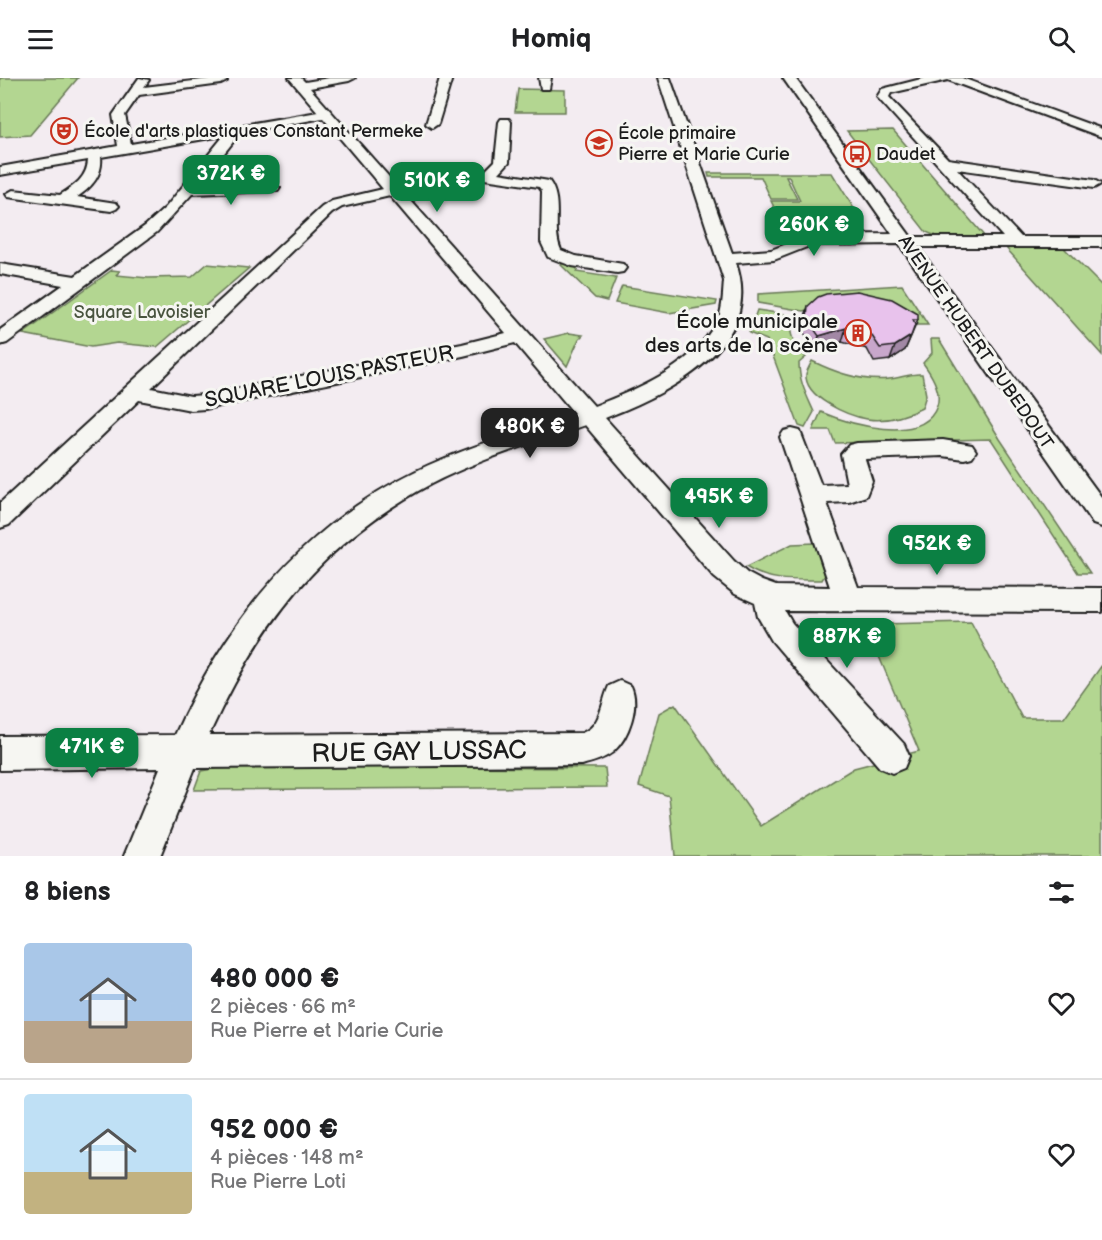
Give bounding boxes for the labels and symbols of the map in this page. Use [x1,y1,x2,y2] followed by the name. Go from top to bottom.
[49,116,79,146] theatre icon: École d'arts plastiques Constant Permeke
[84,119,424,142] place label: École d'arts plastiques Constant Permeke
[618,121,790,165] place label: École primaire Pierre et Marie Curie
[584,128,614,158] school or university icon: École primaire Pierre et Marie Curie
[842,139,872,169] bus stop icon: Daudet
[876,144,936,165] place label: Daudet
[182,155,280,206] pin: 372K €
[388,162,486,213] pin: 510K €
[765,206,863,257] pin: 260K €
[894,231,1058,453] street label: AVENUE HUBERT DUBEDOUT
[74,302,211,323] park label: Square Lavoisier
[645,309,838,358] place label: École municipale des arts de la scène
[843,318,873,348] building icon: École municipale des arts de la scène
[203,340,456,413] street label: SQUARE LOUIS PASTEUR
[481,408,579,459] pin: 480K €
[670,478,768,529] pin: 495K €
[888,525,986,576] pin: 952K €
[798,618,896,669] pin: 887K €
[43,728,141,779] pin: 471K €
[311,735,527,770] street label: RUE GAY LUSSAC

